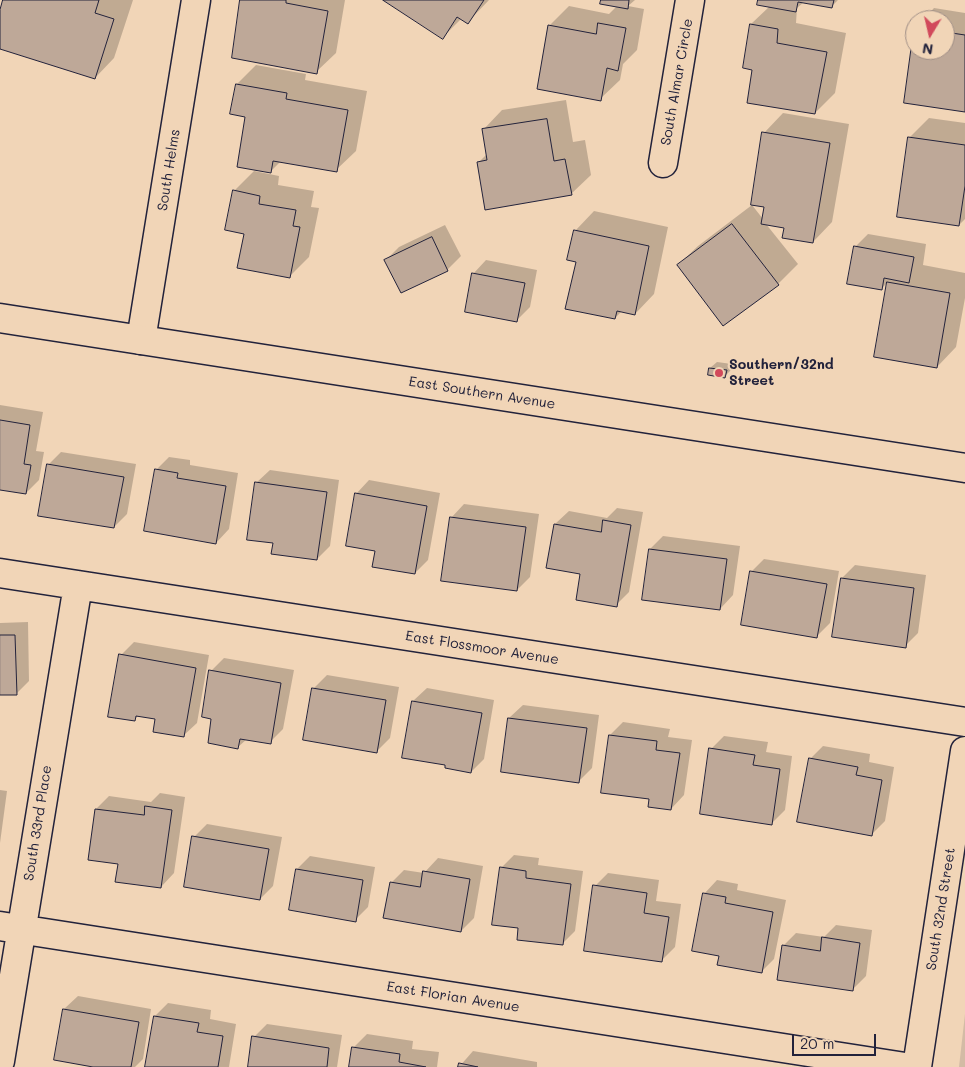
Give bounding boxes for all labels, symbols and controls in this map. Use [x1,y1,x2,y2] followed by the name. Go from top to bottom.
[905,10,955,60] north arrow
[658,17,696,147] street label: South Almar Circle
[921,39,934,60] text: N
[154,128,184,212] street label: South Helms
[729,357,834,390] place label: Southern/32nd Street
[713,367,725,379] marker: Southern/32nd Street
[407,373,557,413] street label: East Southern Avenue
[404,628,560,668] street label: East Flossmoor Avenue
[21,764,55,882] street label: South 33rd Place
[923,846,959,972] street label: South 32nd Street
[385,978,521,1016] street label: East Florian Avenue
[795,1024,879,1056] scale bar
[800,1033,834,1053] text: 20 m

